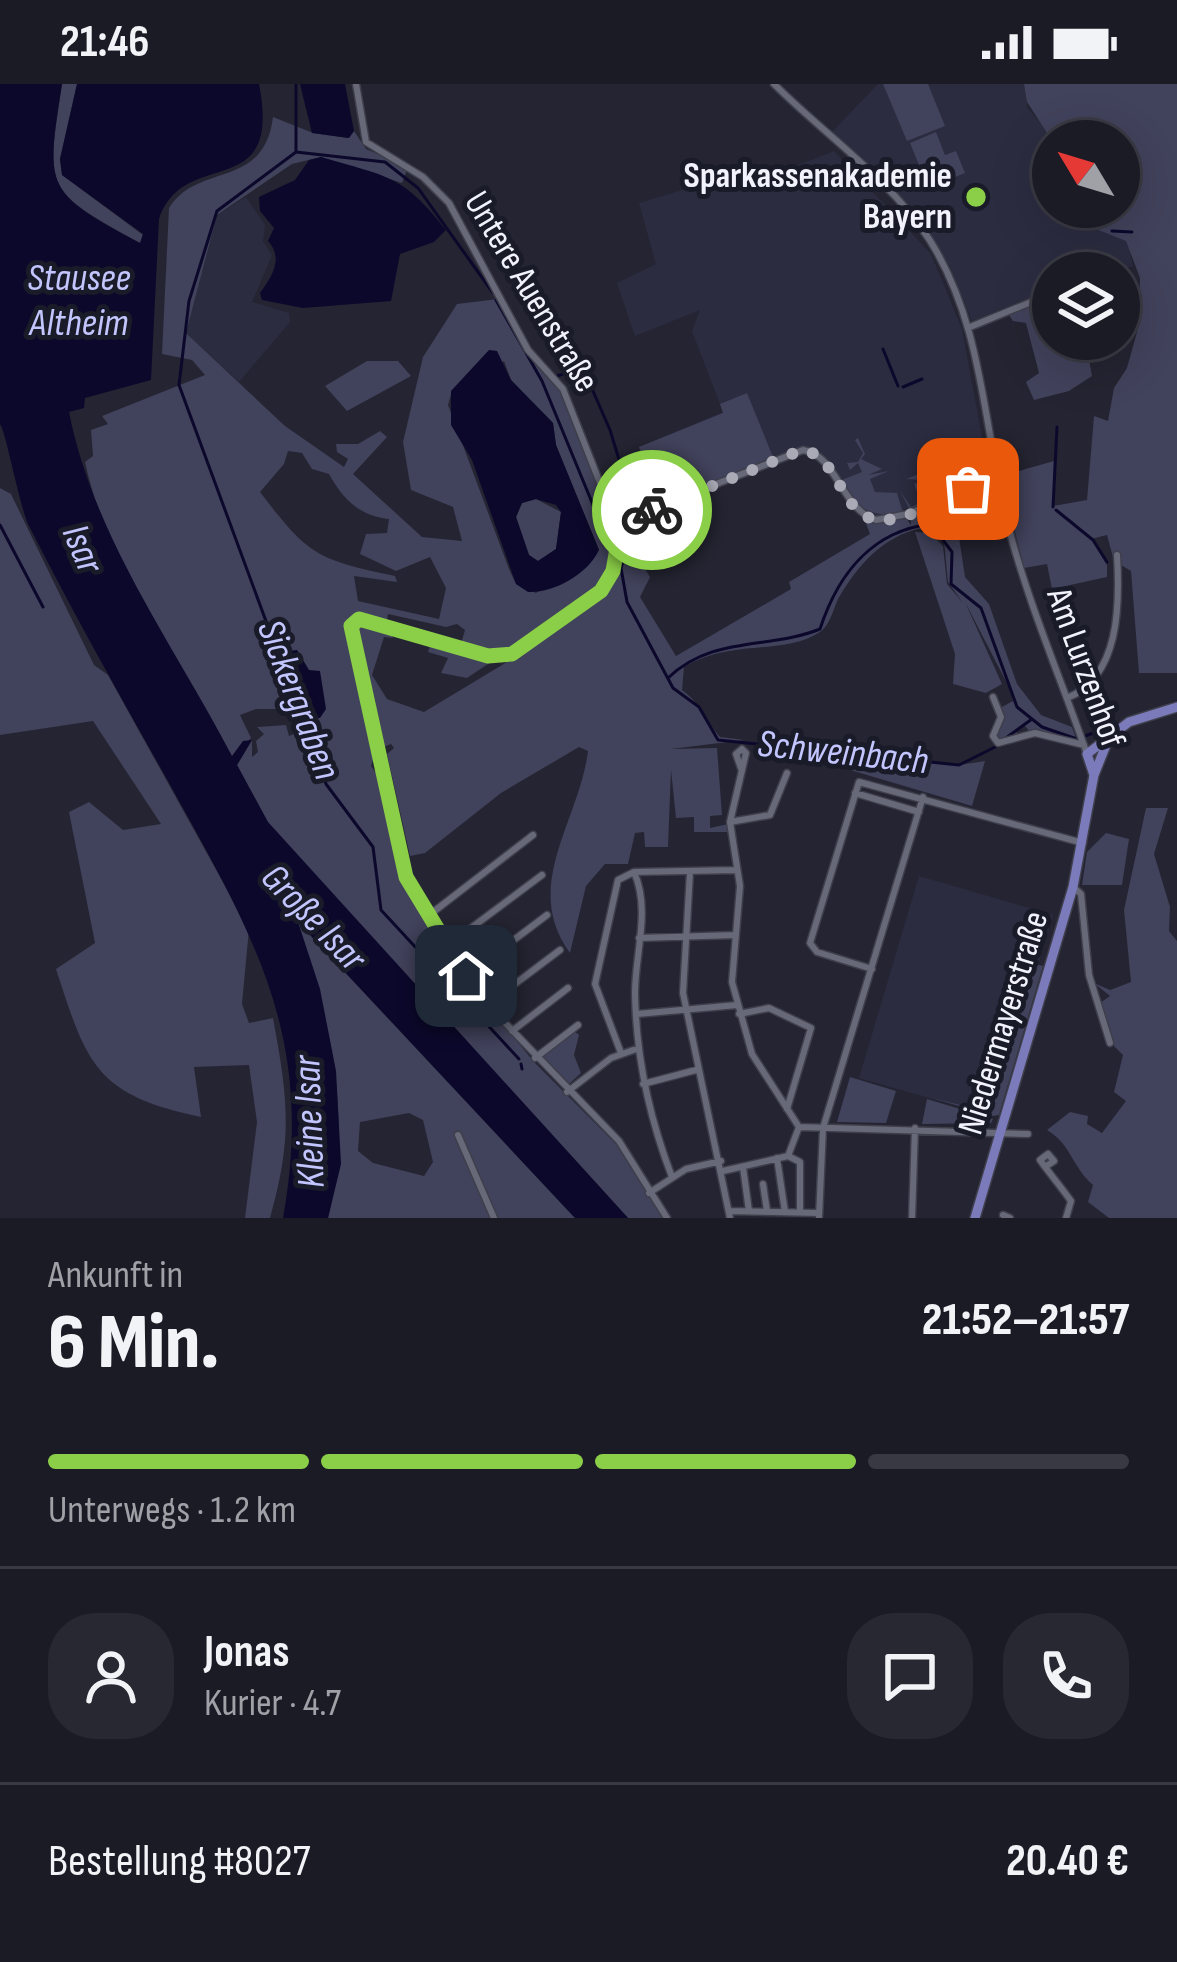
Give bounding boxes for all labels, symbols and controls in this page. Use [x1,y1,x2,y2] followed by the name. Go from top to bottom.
[60,15,150,70] text: 21:46
[1032,120,1140,228] north arrow
[1032,120,1140,360] map controls
[684,155,952,239] place label: Sparkassenakademie Bayern
[454,184,608,400] street label: Untere Auenstraße
[963,184,989,210] marker: Sparkassenakademie Bayern
[1032,252,1140,360] button: layers
[27,255,131,347] water label: Stausee Altheim
[917,438,1019,540] pin
[592,450,712,570] courier
[935,456,1001,522] icon: bag
[619,477,685,543] icon: bike
[51,518,114,582] water label: Isar
[1036,581,1134,754] street label: Am Lurzenhof
[246,613,350,787] water label: Sickergraben
[755,721,931,785] water label: Schweinbach
[251,855,377,983] water label: Große Isar
[950,906,1058,1140] street label: Niedermayerstraße
[415,925,517,1027] pin
[433,943,499,1009] icon: home
[284,1053,336,1189] water label: Kleine Isar
[48,1252,183,1299] text: Ankunft in
[922,1293,1129,1348] text: 21:52–21:57
[48,1297,219,1390] text: 6 Min.
[48,1487,296,1534] text: Unterwegs · 1.2 km
[48,1613,174,1739] button: person
[847,1613,973,1739] button: chat
[1003,1613,1129,1739] button: phone
[204,1625,289,1680] text: Jonas
[204,1680,341,1727] text: Kurier · 4.7
[48,1834,311,1889] text: Bestellung #8027
[1006,1834,1129,1889] text: 20.40 €

